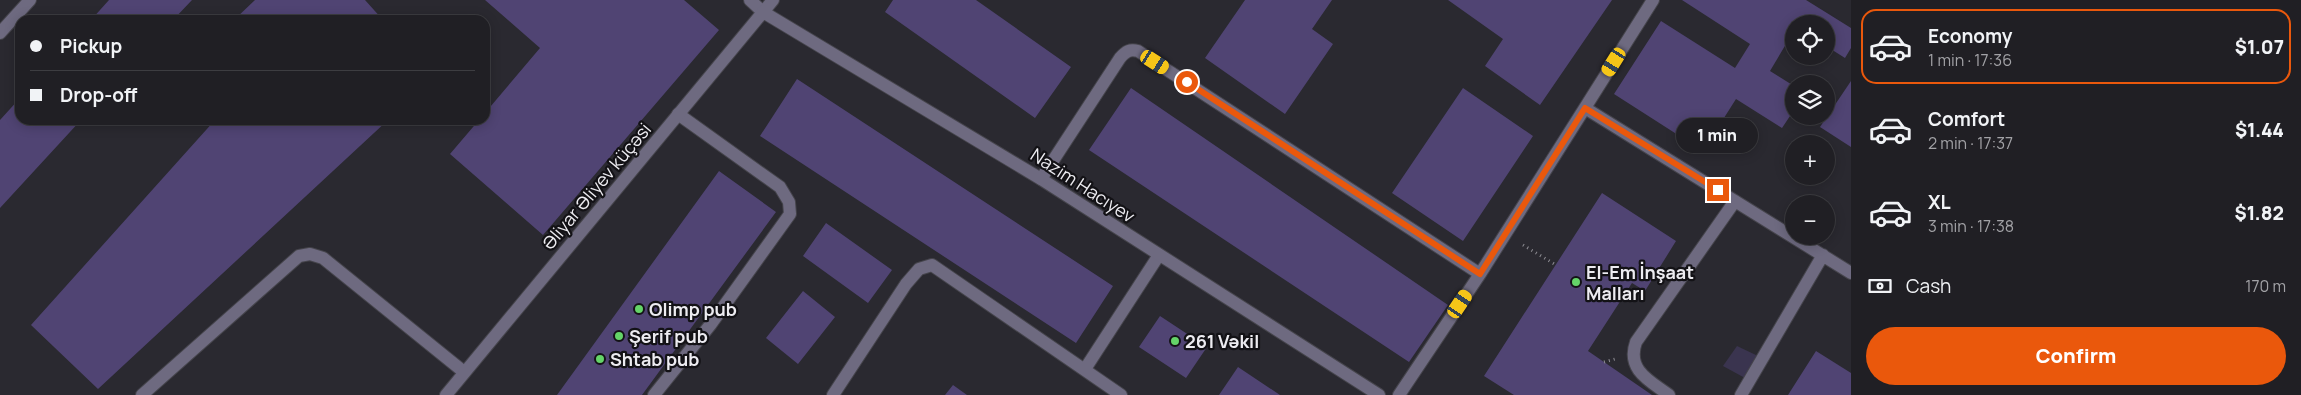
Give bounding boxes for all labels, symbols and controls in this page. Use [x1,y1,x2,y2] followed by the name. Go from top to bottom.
[1785,15,1835,245] map controls
[1785,15,1835,65] button: locate
[1928,23,2012,49] text: Economy
[1868,24,1913,69] icon: car
[60,33,122,59] text: Pickup
[2235,34,2284,60] text: $1.07
[1599,45,1628,79] car
[1138,48,1171,76] car
[1928,49,2012,71] text: 1 min · 17:36
[1176,71,1198,93] route start
[1785,75,1835,125] button: layers
[60,82,137,108] text: Drop-off
[1928,106,2005,132] text: Comfort
[1868,107,1913,152] icon: car
[2235,117,2284,143] text: $1.44
[536,118,656,254] street label: Əliyar Əliyev küçəsi
[1677,118,1759,152] callout: 1 min
[1697,124,1737,146] text: 1 min
[1928,132,2013,154] text: 2 min · 17:37
[1785,135,1835,185] button: +
[1026,142,1140,228] street label: Nazim Hacıyev
[1707,179,1729,201] route end
[1928,189,1951,215] text: XL
[1868,190,1913,235] icon: car
[1785,195,1835,245] button: −
[2235,200,2284,226] text: $1.82
[1928,215,2014,237] text: 3 min · 17:38
[1586,260,1694,305] place label: El-Em İnşaat Malları
[1866,272,1894,300] icon: cash
[1906,273,1951,299] text: Cash
[2245,275,2286,297] text: 170 m
[1570,276,1582,288] marker: El-Em İnşaat Malları
[1445,287,1474,321] car
[649,297,737,321] place label: Olimp pub
[633,303,645,315] marker: Olimp pub
[629,324,708,348] place label: Şerif pub
[1866,327,2286,385] button: Confirm
[1185,329,1259,353] place label: 261 Vəkil
[613,330,625,342] marker: Şerif pub
[1169,335,1181,347] marker: 261 Vəkil
[610,347,699,371] place label: Shtab pub
[594,353,606,365] marker: Shtab pub

